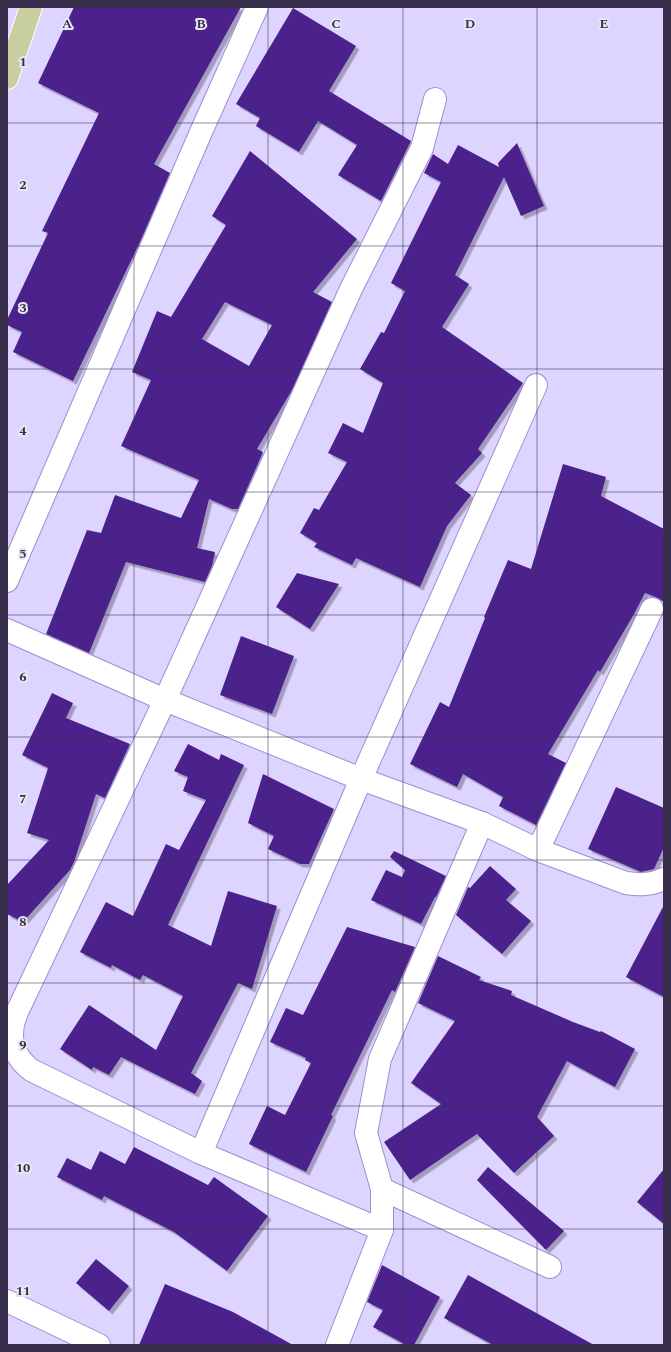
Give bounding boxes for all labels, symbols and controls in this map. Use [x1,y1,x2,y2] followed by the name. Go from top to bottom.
[62,14,72,34] text: A
[196,14,206,34] text: B
[331,14,341,34] text: C
[465,14,475,34] text: D
[600,14,609,34] text: E
[19,52,27,72] text: 1
[19,175,27,195] text: 2
[19,298,27,318] text: 3
[19,421,27,441] text: 4
[19,544,27,564] text: 5
[19,667,27,687] text: 6
[19,789,27,809] text: 7
[19,912,27,932] text: 8
[19,1035,27,1055] text: 9
[16,1158,30,1178] text: 10
[16,1281,30,1301] text: 11

